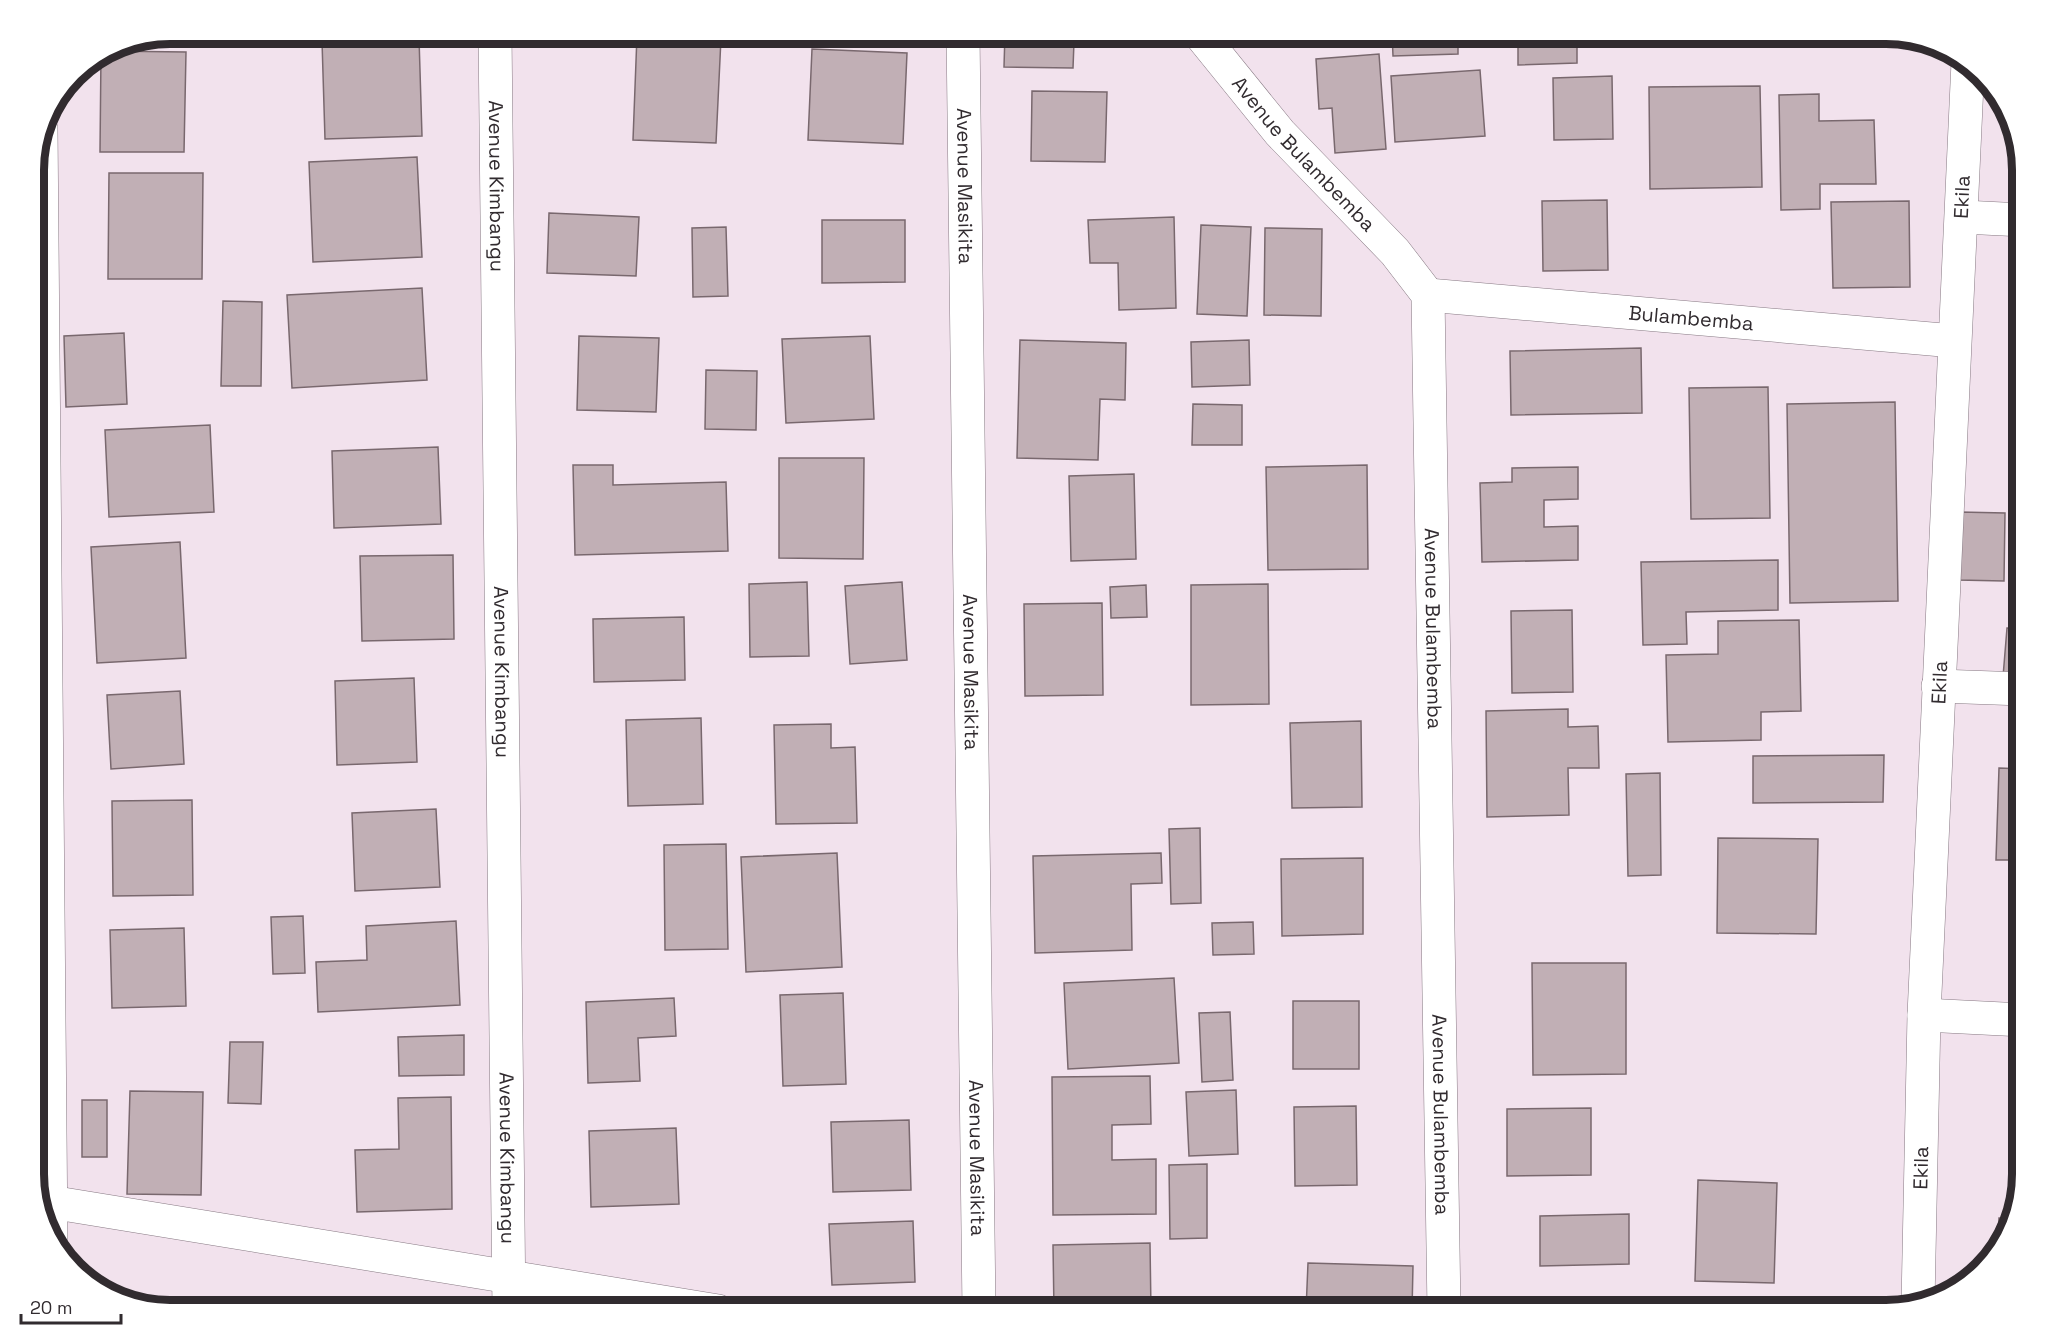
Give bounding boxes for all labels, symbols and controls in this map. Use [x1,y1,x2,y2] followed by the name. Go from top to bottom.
[1226,71,1381,237] street label: Avenue Bulambemba
[483,100,511,272] street label: Avenue Kimbangu
[951,108,979,264] street label: Avenue Masikita
[1948,175,1976,219] street label: Ekila
[1627,300,1755,336] street label: Bulambemba
[1419,528,1448,729] street label: Avenue Bulambemba
[488,586,516,758] street label: Avenue Kimbangu
[957,594,985,750] street label: Avenue Masikita
[1925,660,1953,705] street label: Ekila
[1426,1014,1455,1215] street label: Avenue Bulambemba
[493,1072,521,1244] street label: Avenue Kimbangu
[963,1080,991,1236] street label: Avenue Masikita
[1907,1146,1934,1190] street label: Ekila
[21,1287,122,1325] scale bar
[30,1296,73,1319] text: 20 m

